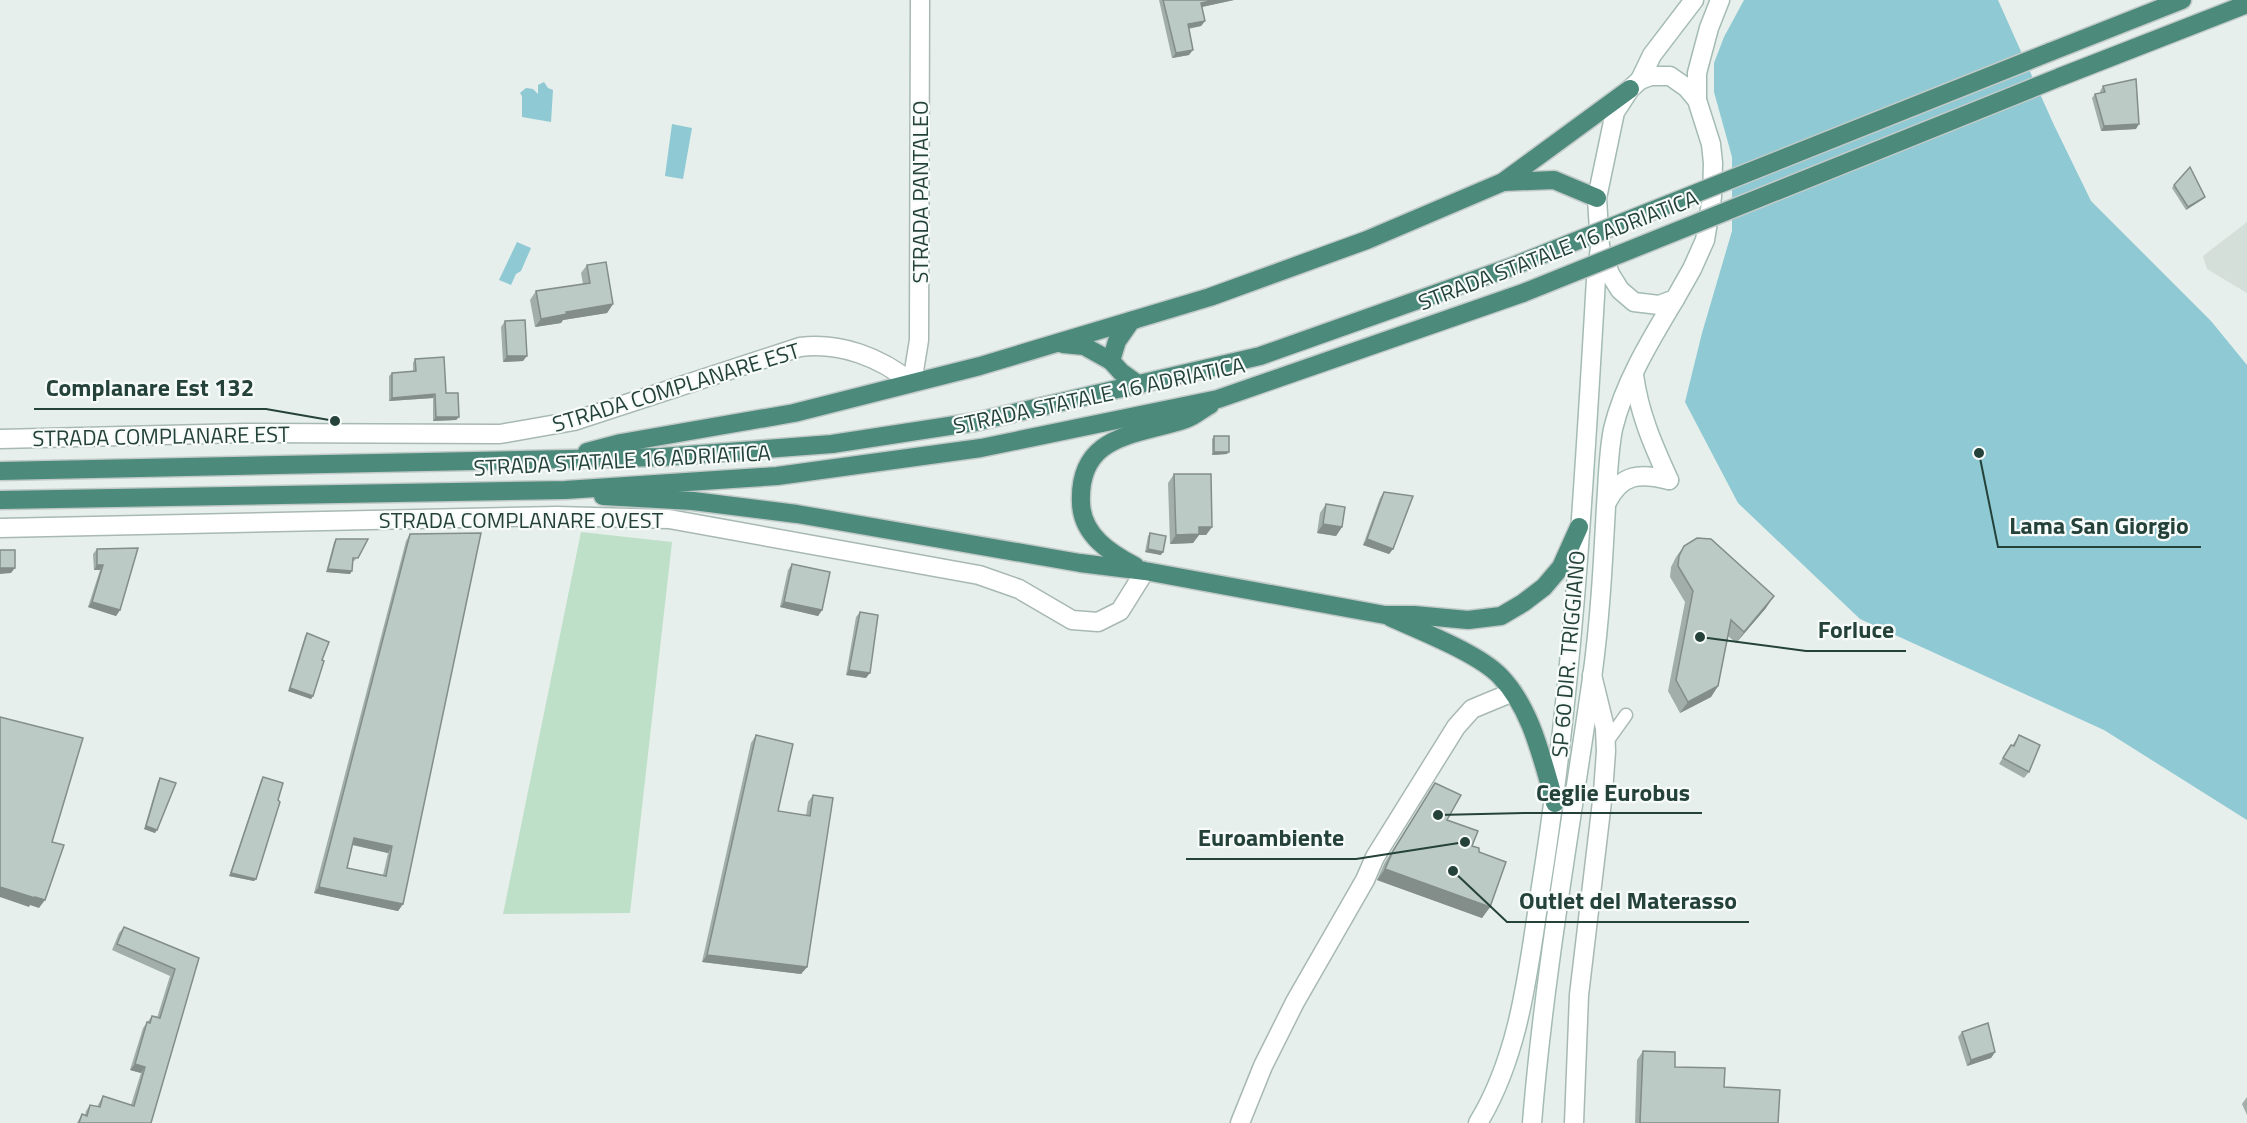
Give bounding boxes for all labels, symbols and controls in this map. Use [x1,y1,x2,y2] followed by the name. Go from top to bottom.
[903,101,937,283] street label: STRADA PANTALEO
[1413,181,1703,319] street label: STRADA STATALE 16 ADRIATICA
[548,333,804,441] street label: STRADA COMPLANARE EST
[950,347,1248,443] street label: STRADA STATALE 16 ADRIATICA
[34,367,266,409] callout: Complanare Est 132
[46,369,254,405] text: Complanare Est 132
[32,417,290,455] street label: STRADA COMPLANARE EST
[473,435,771,485] street label: STRADA STATALE 16 ADRIATICA
[379,503,664,537] street label: STRADA COMPLANARE OVEST
[1998,505,2201,547] callout: Lama San Giorgio
[2009,507,2189,543] text: Lama San Giorgio
[1542,549,1594,759] street label: SP 60 DIR. TRIGGIANO
[1806,609,1906,651] callout: Forluce
[1818,611,1894,647] text: Forluce
[1524,771,1702,813] callout: Ceglie Eurobus
[1536,774,1690,810] text: Ceglie Eurobus
[1186,817,1356,859] callout: Euroambiente
[1198,819,1344,855] text: Euroambiente
[1507,880,1749,922] callout: Outlet del Materasso
[1519,882,1737,918] text: Outlet del Materasso

